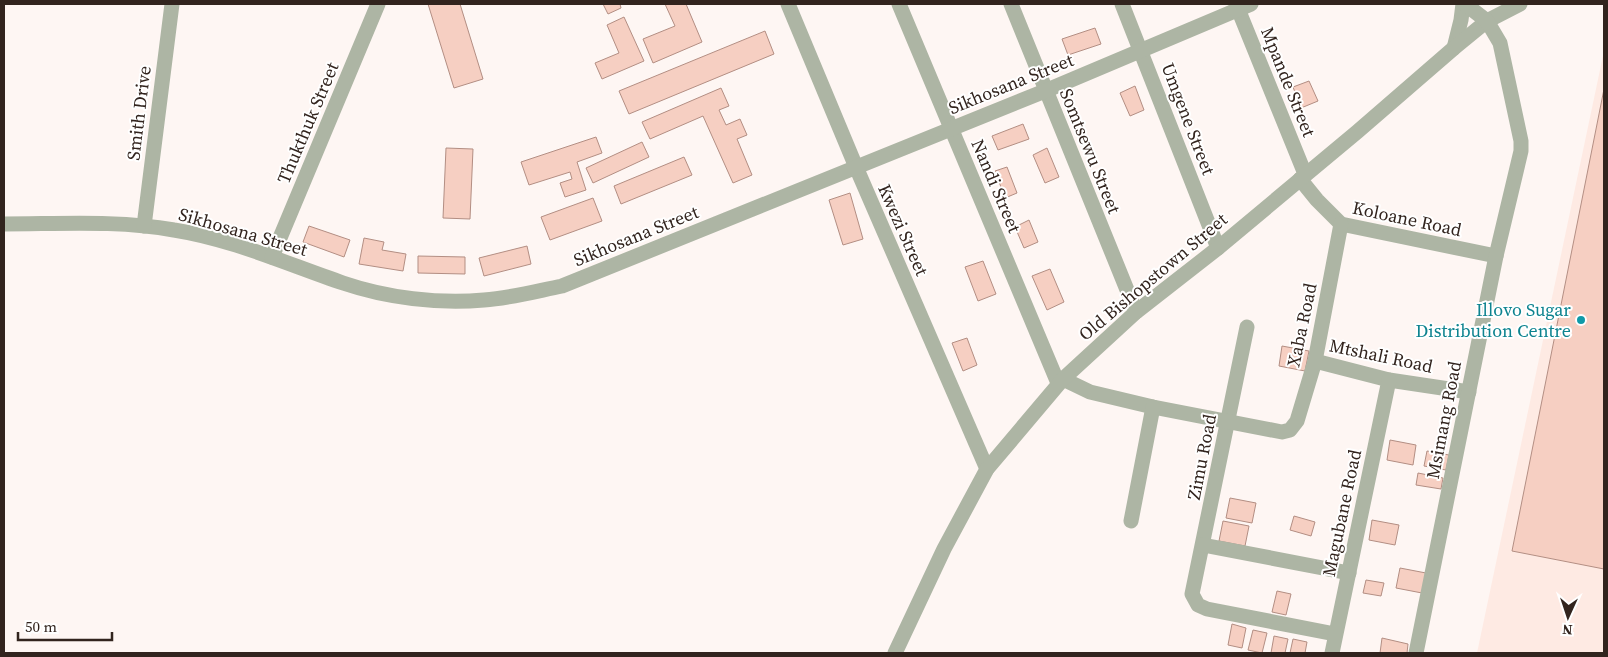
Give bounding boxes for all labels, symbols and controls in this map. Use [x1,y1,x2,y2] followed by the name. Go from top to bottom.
[1255,23,1322,141] street label: Mpande Street
[945,47,1077,120] street label: Sikhosana Street
[271,58,344,187] street label: Thukthuk Street
[1156,59,1221,178] street label: Umgene Street
[120,64,157,162] street label: Smith Drive
[1054,85,1127,217] street label: Somtsewu Street
[966,135,1027,237] street label: Nandi Street
[872,180,935,280] street label: Kwezi Street
[1350,195,1464,242] street label: Koloane Road
[570,199,702,272] street label: Sikhosana Street
[176,201,311,262] street label: Sikhosana Street
[1073,207,1232,346] street label: Old Bishopstown Street
[1280,281,1323,369] street label: Xaba Road
[1415,297,1571,343] place label: Illovo Sugar Distribution Centre
[1575,314,1587,326] marker: Illovo Sugar Distribution Centre
[1327,332,1435,379] street label: Mtshali Road
[1420,359,1467,481] street label: Msimang Road
[1181,412,1222,502] street label: Zimu Road
[1316,447,1367,579] street label: Magubane Road
[1543,592,1593,642] north arrow
[18,610,111,642] scale bar
[25,616,57,637] text: 50 m
[1562,620,1573,640] text: N

